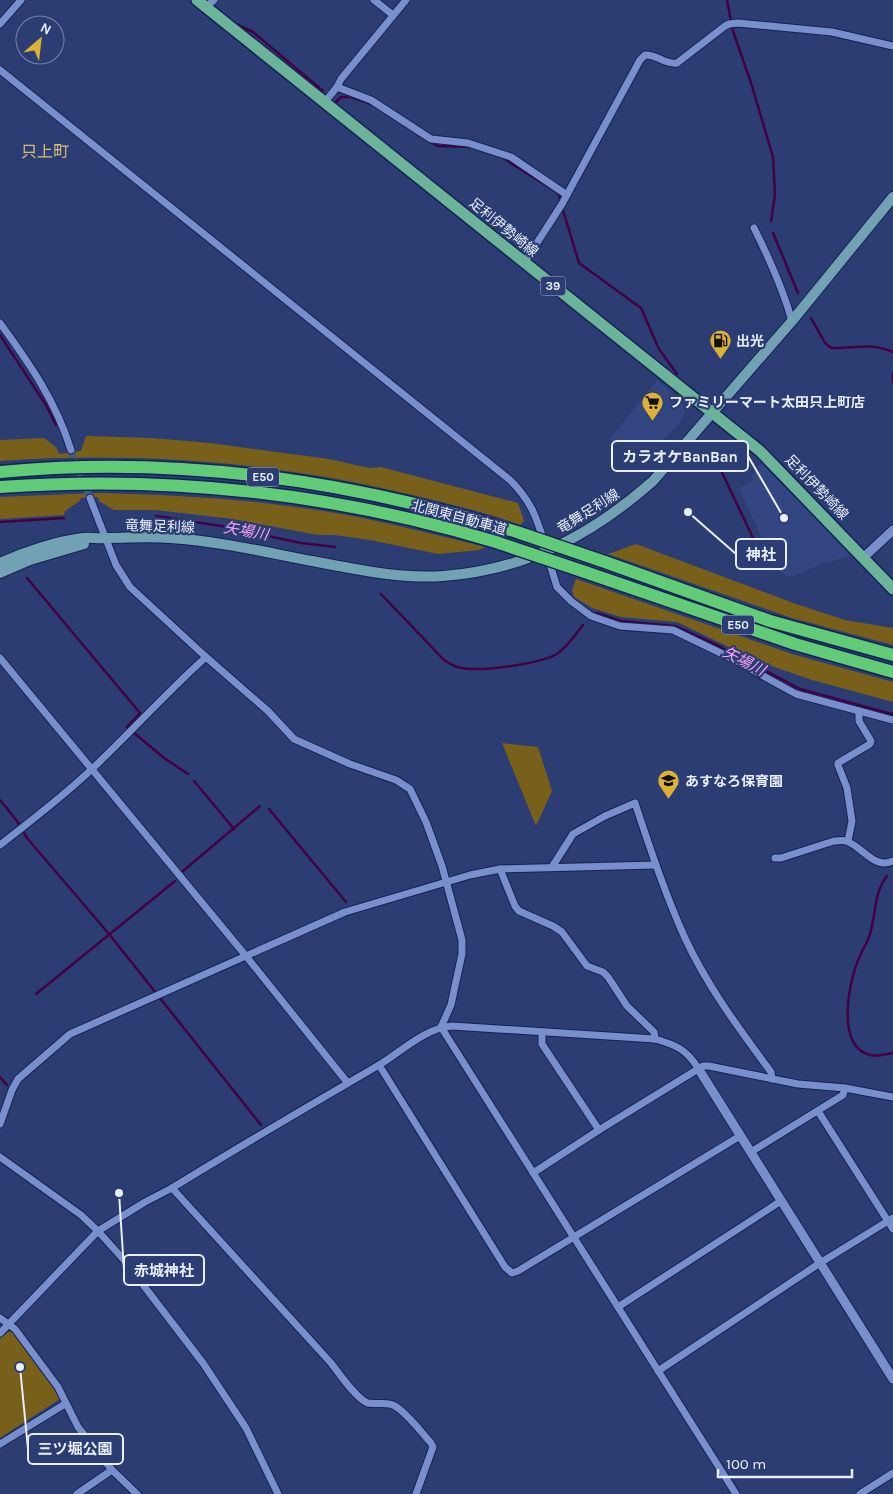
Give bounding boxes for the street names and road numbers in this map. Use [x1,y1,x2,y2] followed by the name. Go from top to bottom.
[466,194,542,260] street label: 足利伊勢崎線
[540,276,566,296] road number: 39
[781,451,852,523] street label: 足利伊勢崎線
[247,468,279,487] road number: E50
[554,486,622,537] street label: 竜舞足利線
[409,497,508,538] street label: 北関東自動車道
[125,517,195,536] street label: 竜舞足利線
[722,616,754,634] road number: E50

